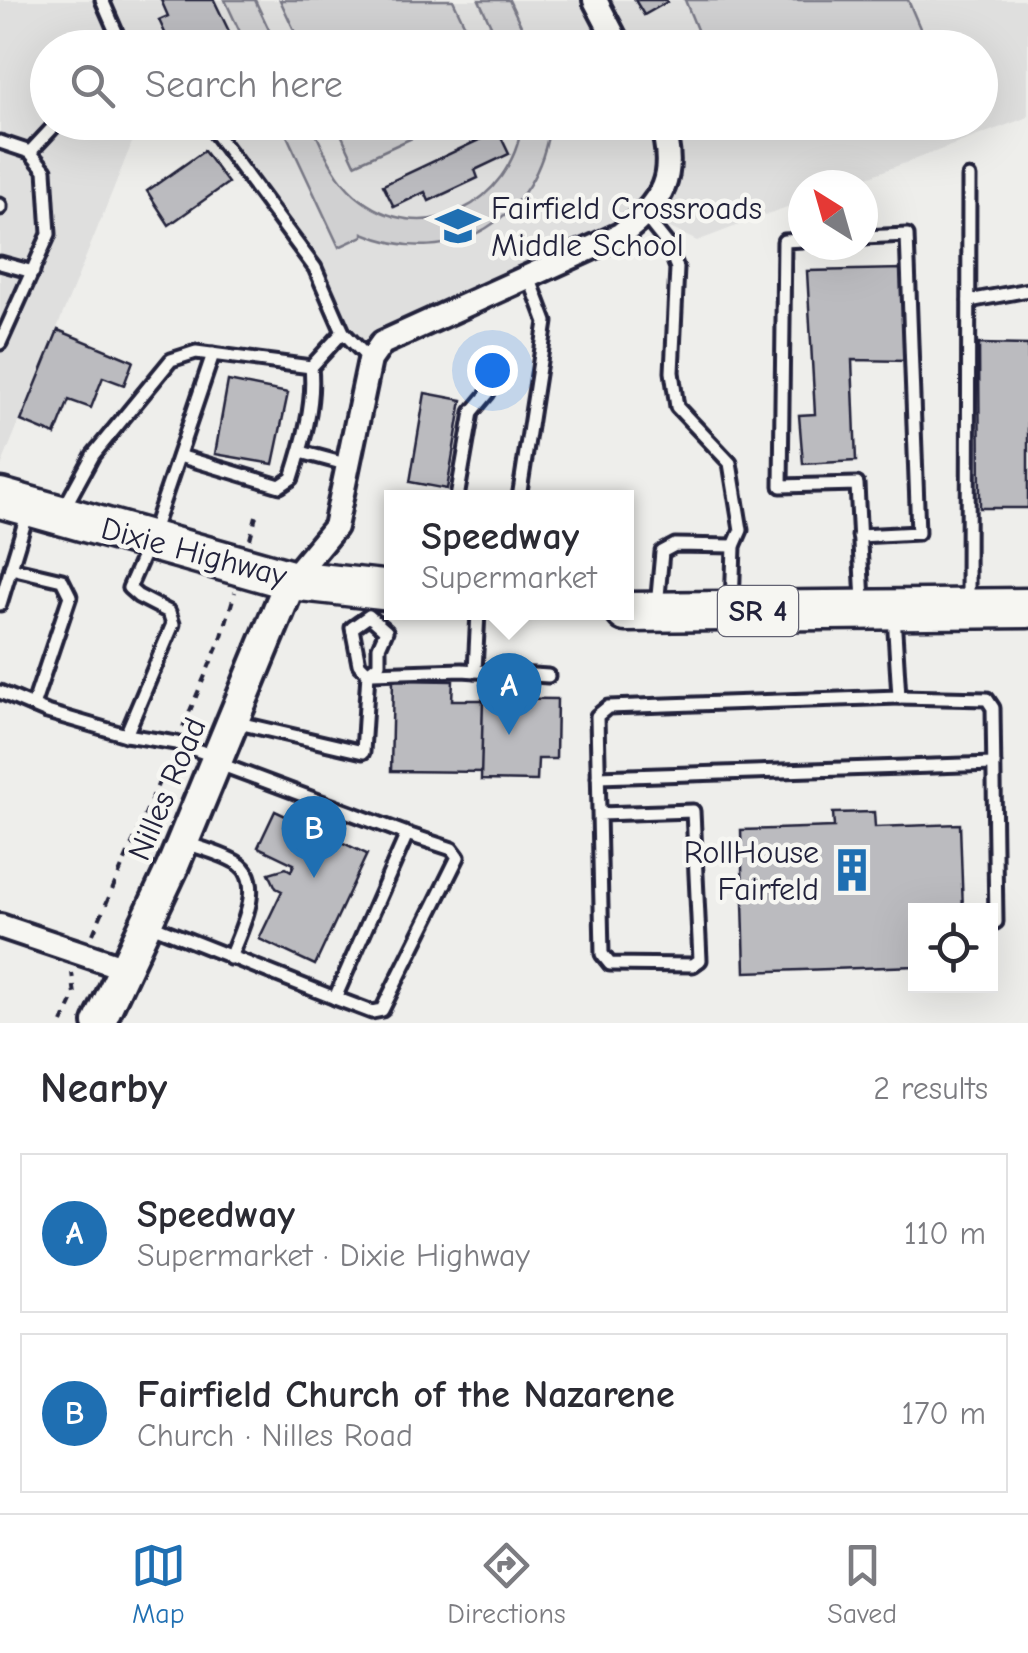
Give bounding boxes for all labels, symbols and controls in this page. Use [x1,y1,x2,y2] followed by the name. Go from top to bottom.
[30,30,998,140] search box
[65,58,120,113] icon: search
[145,63,343,107] text: Search here
[788,170,878,260] north arrow
[491,190,762,264] place label: Fairfield Crossroads Middle School
[434,202,482,250] school or university icon: Fairfield Crossroads Middle School
[467,345,518,396] your location
[384,490,634,620] popup
[97,509,291,595] street label: Dixie Highway
[421,515,579,559] text: Speedway
[421,559,597,596] text: Supermarket
[718,586,798,636] road number: SR 4
[476,652,542,735] pin: A
[120,712,214,866] street label: Nilles Road
[282,796,346,878] pin: B
[684,834,819,908] place label: RollHouse Fairfeld
[828,846,876,894] building icon: RollHouse Fairfeld
[908,903,998,993] map controls
[908,903,998,993] button: locate
[40,1064,167,1113] text: Nearby
[873,1070,988,1107] text: 2 results
[137,1193,295,1237] text: Speedway
[66,1215,83,1252] text: A
[904,1215,986,1252] text: 110 m
[137,1237,530,1274] text: Supermarket · Dixie Highway
[137,1373,675,1417] text: Fairfield Church of the Nazarene
[65,1395,84,1432] text: B
[902,1395,986,1432] text: 170 m
[137,1417,413,1454] text: Church · Nilles Road
[131,1538,186,1630] tab: Map
[447,1538,566,1630] tab: Directions
[827,1538,897,1630] tab: Saved

